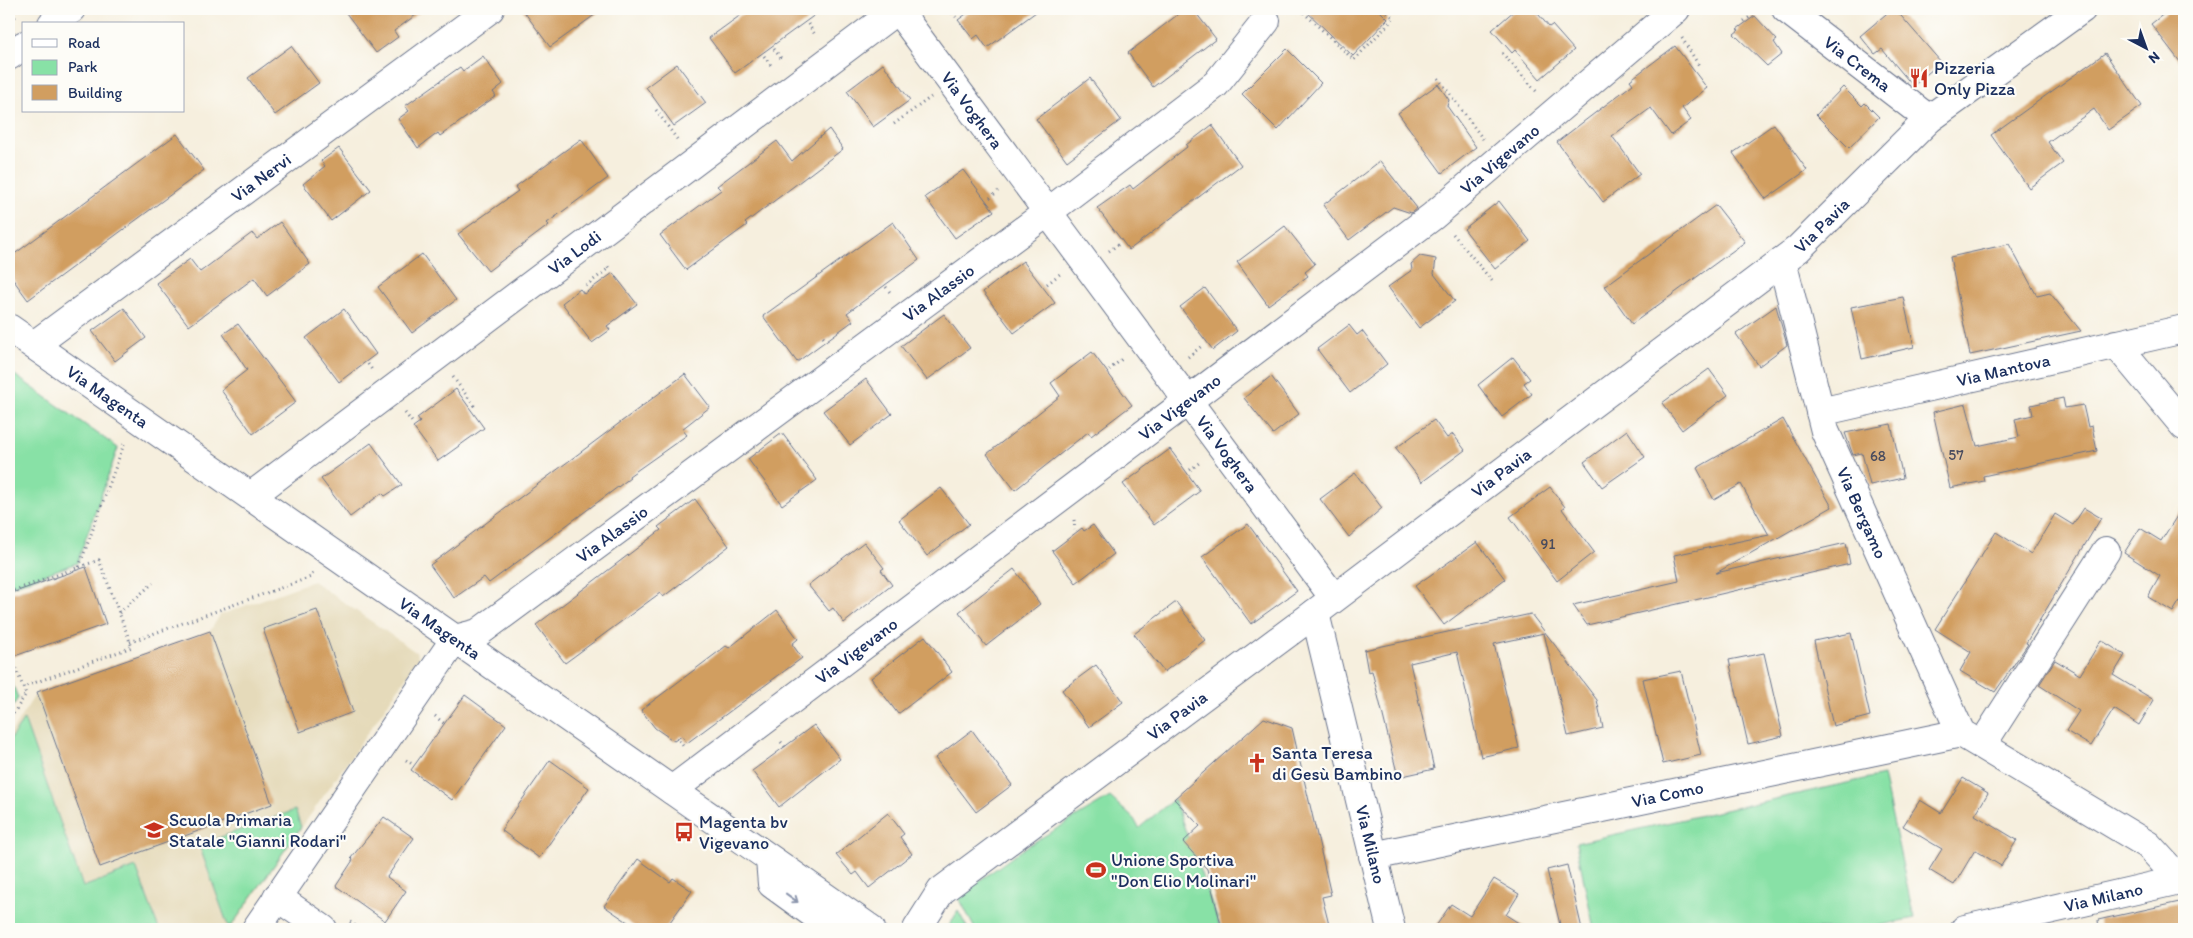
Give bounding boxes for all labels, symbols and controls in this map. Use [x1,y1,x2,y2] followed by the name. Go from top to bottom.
[22,22,185,112] legend
[2120,22,2170,72] north arrow
[1819,31,1896,97] street label: Via Crema
[68,34,101,52] text: Road
[2145,48,2163,67] text: N
[1934,57,2015,100] place label: Pizzeria Only Pizza
[68,58,98,76] text: Park
[936,67,1008,153] street label: Via Voghera
[1908,67,1930,89] restaurant icon: Pizzeria Only Pizza
[68,84,122,102] text: Building
[1456,119,1544,199] street label: Via Vigevano
[227,148,295,207] street label: Via Nervi
[1789,193,1854,258] street label: Via Pavia
[544,225,606,280] street label: Via Lodi
[898,259,979,327] street label: Via Alassio
[1954,349,2052,392] street label: Via Mantova
[62,360,153,433] street label: Via Magenta
[1134,369,1225,445] street label: Via Vigevano
[1191,411,1263,497] street label: Via Voghera
[1467,443,1536,502] street label: Via Pavia
[1948,446,1964,464] house number: 57
[1870,447,1886,465] house number: 68
[1832,463,1892,562] street label: Via Bergamo
[572,500,652,568] street label: Via Alassio
[1541,535,1555,553] house number: 91
[394,592,485,665] street label: Via Magenta
[811,613,902,689] street label: Via Vigevano
[1143,686,1212,745] street label: Via Pavia
[1272,742,1402,785] place label: Santa Teresa di Gesù Bambino
[1246,752,1268,774] church icon: Santa Teresa di Gesù Bambino
[1630,776,1706,813] street label: Via Como
[1351,803,1391,886] street label: Via Milano
[169,809,346,852] place label: Scuola Primaria Statale "Gianni Rodari"
[699,811,788,854] place label: Magenta bv Vigevano
[143,819,165,841] school or university icon: Scuola Primaria Statale "Gianni Rodari"
[673,821,695,843] bus stop icon: Magenta bv Vigevano
[1111,849,1256,892] place label: Unione Sportiva "Don Elio Molinari"
[1085,859,1107,881] sports icon: Unione Sportiva "Don Elio Molinari"
[2062,878,2145,917] street label: Via Milano
[785,893,798,904] one-way arrow

